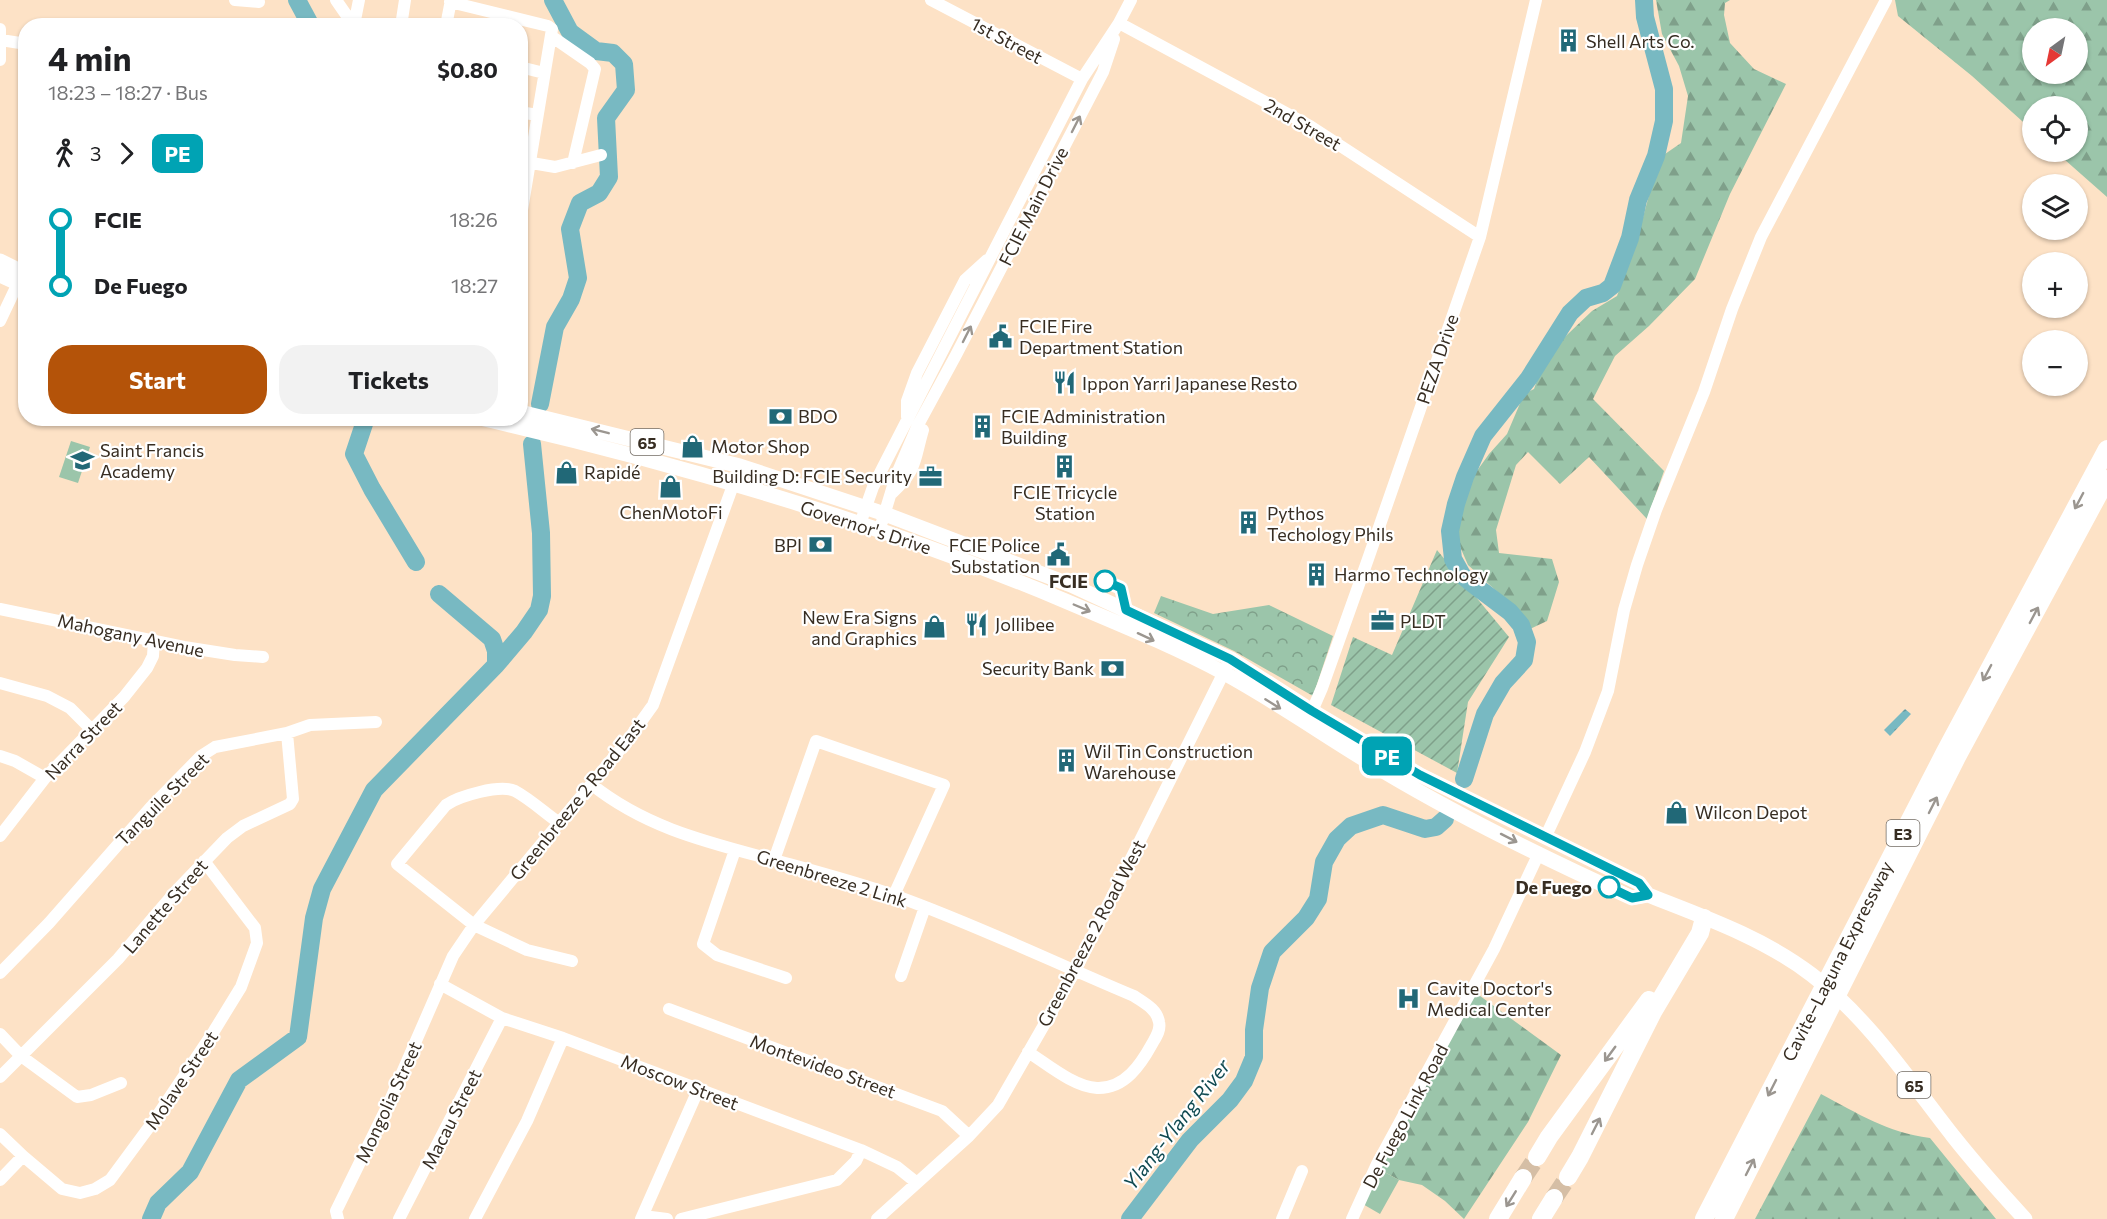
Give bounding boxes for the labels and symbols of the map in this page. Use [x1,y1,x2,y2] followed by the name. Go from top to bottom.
[968,12,1046,68] street label: 1st Street
[2022,18,2088,84] north arrow
[1555,28,1581,54] building icon: Shell Arts Co.
[1586,30,1694,52] place label: Shell Arts Co.
[1261,93,1345,155] street label: 2nd Street
[1071,115,1082,133] one-way arrow
[994,143,1072,269] street label: FCIE Main Drive
[1411,311,1463,407] street label: PEZA Drive
[1019,315,1183,358] place label: FCIE Fire Department Station
[988,323,1014,349] public building icon: FCIE Fire Department Station
[962,326,973,344] one-way arrow
[1051,370,1077,396] restaurant icon: Ippon Yarri Japanese Resto
[1082,372,1297,394] place label: Ippon Yarri Japanese Resto
[767,403,793,429] bank icon: BDO
[798,405,838,427] place label: BDO
[1001,405,1166,448] place label: FCIE Administration Building
[970,413,996,439] building icon: FCIE Administration Building
[591,424,610,436] one-way arrow
[630,429,664,455] road number: 65
[680,433,706,459] shop icon: Motor Shop
[711,435,810,457] place label: Motor Shop
[100,439,204,482] place label: Saint Francis Academy
[69,447,95,473] school or university icon: Saint Francis Academy
[1052,453,1078,479] building icon: FCIE Tricycle Station
[553,459,579,485] shop icon: Rapidé
[584,461,641,483] place label: Rapidé
[917,463,943,489] office icon: Building D: FCIE Security
[712,465,912,487] place label: Building D: FCIE Security
[658,473,684,499] shop icon: ChenMotoFi
[1013,481,1117,524] place label: FCIE Tricycle Station
[2073,491,2084,509] one-way arrow
[798,495,934,559] street label: Governor's Drive
[619,501,723,523] place label: ChenMotoFi
[1267,502,1393,545] place label: Pythos Techology Phils
[1236,510,1262,536] building icon: Pythos Techology Phils
[807,532,833,558] bank icon: BPI
[774,534,802,556] place label: BPI
[949,534,1040,577] place label: FCIE Police Substation
[1045,542,1071,568] public building icon: FCIE Police Substation
[1303,561,1329,587] building icon: Harmo Technology
[1334,563,1488,585] place label: Harmo Technology
[1049,570,1088,592] place label: FCIE
[1094,570,1116,592] marker: FCIE
[1073,603,1091,615] one-way arrow
[802,606,917,649] place label: New Era Signs and Graphics
[2029,606,2040,624] one-way arrow
[1369,608,1395,634] office icon: PLDT
[56,609,206,661] street label: Mahogany Avenue
[1400,610,1446,632] place label: PLDT
[964,611,990,637] restaurant icon: Jollibee
[995,613,1054,635] place label: Jollibee
[922,614,948,640] shop icon: New Era Signs and Graphics
[1137,631,1155,643] one-way arrow
[1099,655,1125,681] bank icon: Security Bank
[982,657,1094,679] place label: Security Bank
[1981,663,1992,681] one-way arrow
[40,696,126,784] street label: Narra Street
[1264,698,1281,710] one-way arrow
[505,713,649,885] street label: Greenbreeze 2 Road East
[1360,736,1414,776] line badge: PE
[1084,740,1253,783] place label: Wil Tin Construction Warehouse
[111,748,213,850] street label: Tanguile Street
[1053,748,1079,774] building icon: Wil Tin Construction Warehouse
[1928,797,1939,815] one-way arrow
[1664,799,1690,825] shop icon: Wilcon Depot
[1695,801,1807,823] place label: Wilcon Depot
[1886,820,1920,846] road number: E3
[1500,832,1517,844] one-way arrow
[1032,836,1150,1030] street label: Greenbreeze 2 Road West
[754,845,910,911] street label: Greenbreeze 2 Link
[118,854,212,958] street label: Lanette Street
[1777,857,1897,1065] street label: Cavite–Laguna Expressway
[1515,876,1592,898] place label: De Fuego
[1598,876,1620,898] marker: De Fuego
[1427,977,1553,1020] place label: Cavite Doctor's Medical Center
[1396,985,1422,1011] hospital icon: Cavite Doctor's Medical Center
[140,1026,222,1134] street label: Molave Street
[747,1029,899,1103] street label: Montevideo Street
[350,1038,426,1166] street label: Mongolia Street
[1358,1040,1452,1192] street label: De Fuego Link Road
[1604,1046,1616,1062] one-way arrow
[618,1050,742,1114] street label: Moscow Street
[1117,1053,1235,1194] water label: Ylang-Ylang River
[416,1065,486,1173] street label: Macau Street
[1898,1072,1930,1098] road number: 65
[1765,1078,1777,1096] one-way arrow
[1590,1118,1602,1135] one-way arrow
[1745,1158,1757,1176] one-way arrow
[1504,1190,1516,1207] one-way arrow

